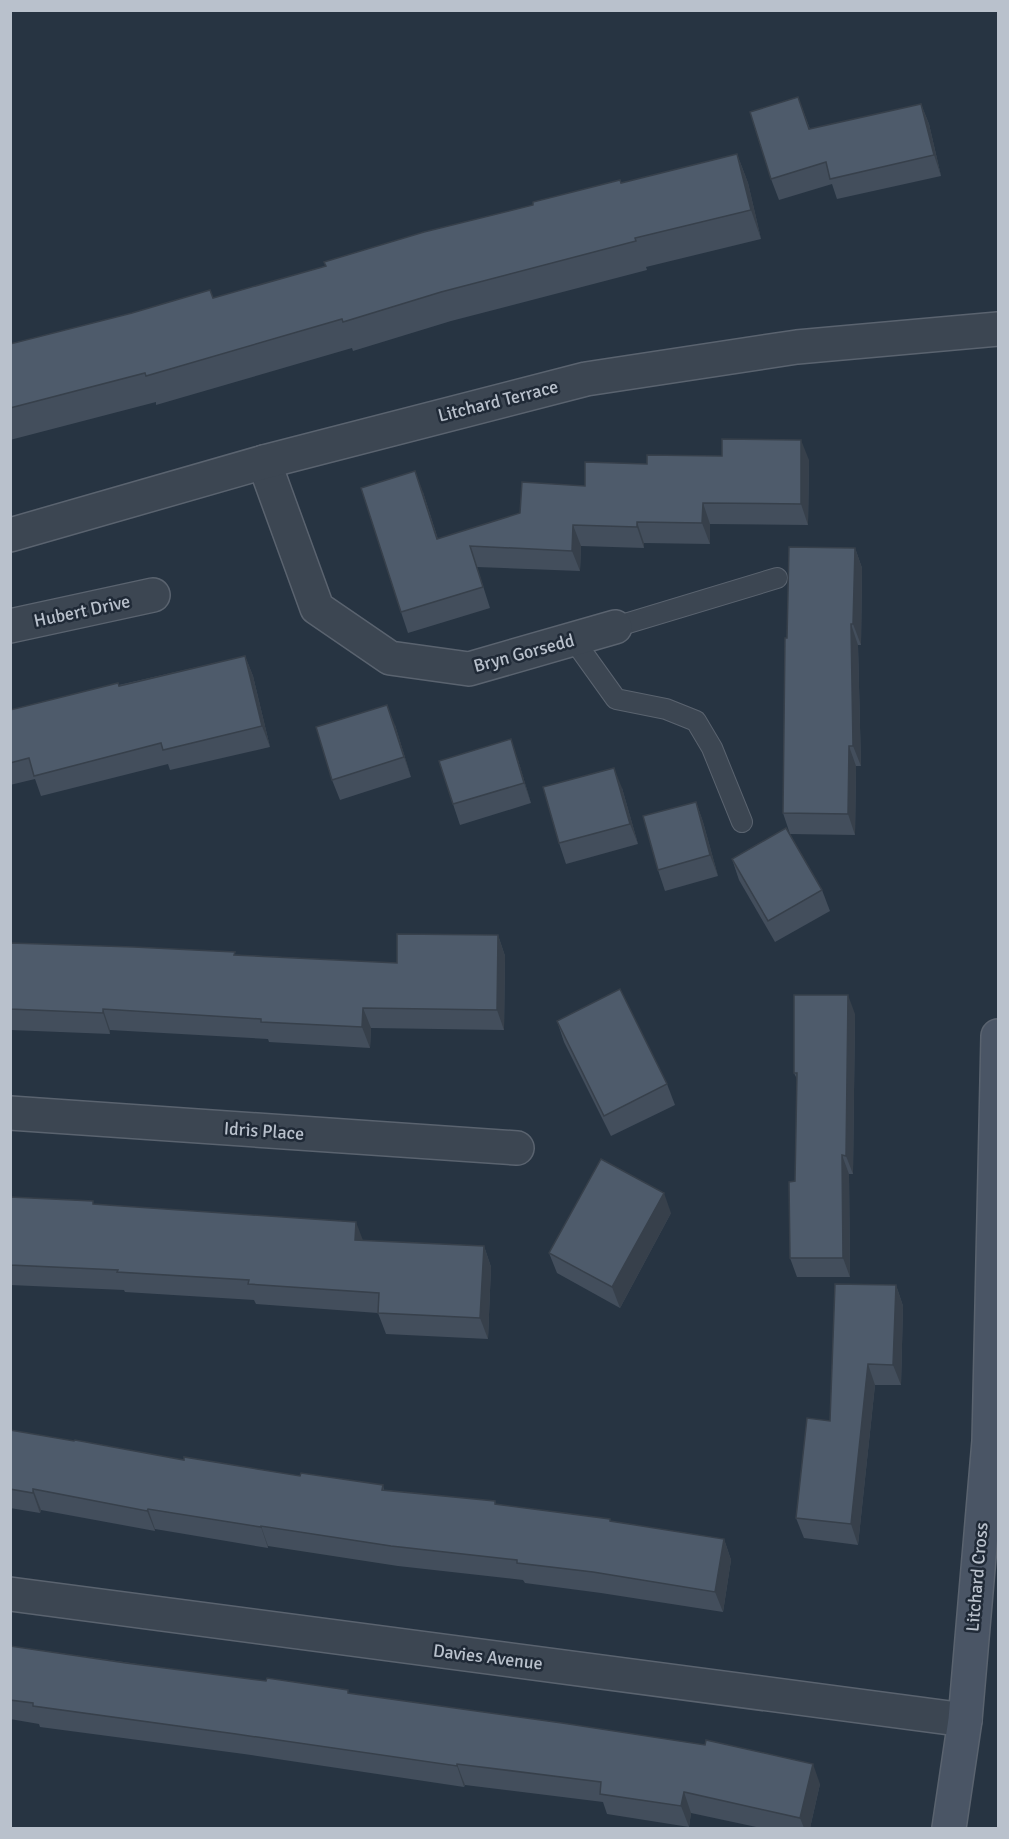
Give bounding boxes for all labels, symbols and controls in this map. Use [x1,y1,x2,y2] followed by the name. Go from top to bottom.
[436,375,560,427] street label: Litchard Terrace
[32,590,132,632] street label: Hubert Drive
[471,629,577,677] street label: Bryn Gorsedd
[223,1117,305,1145] street label: Idris Place
[961,1521,993,1633] street label: Litchard Cross
[432,1639,544,1675] street label: Davies Avenue

